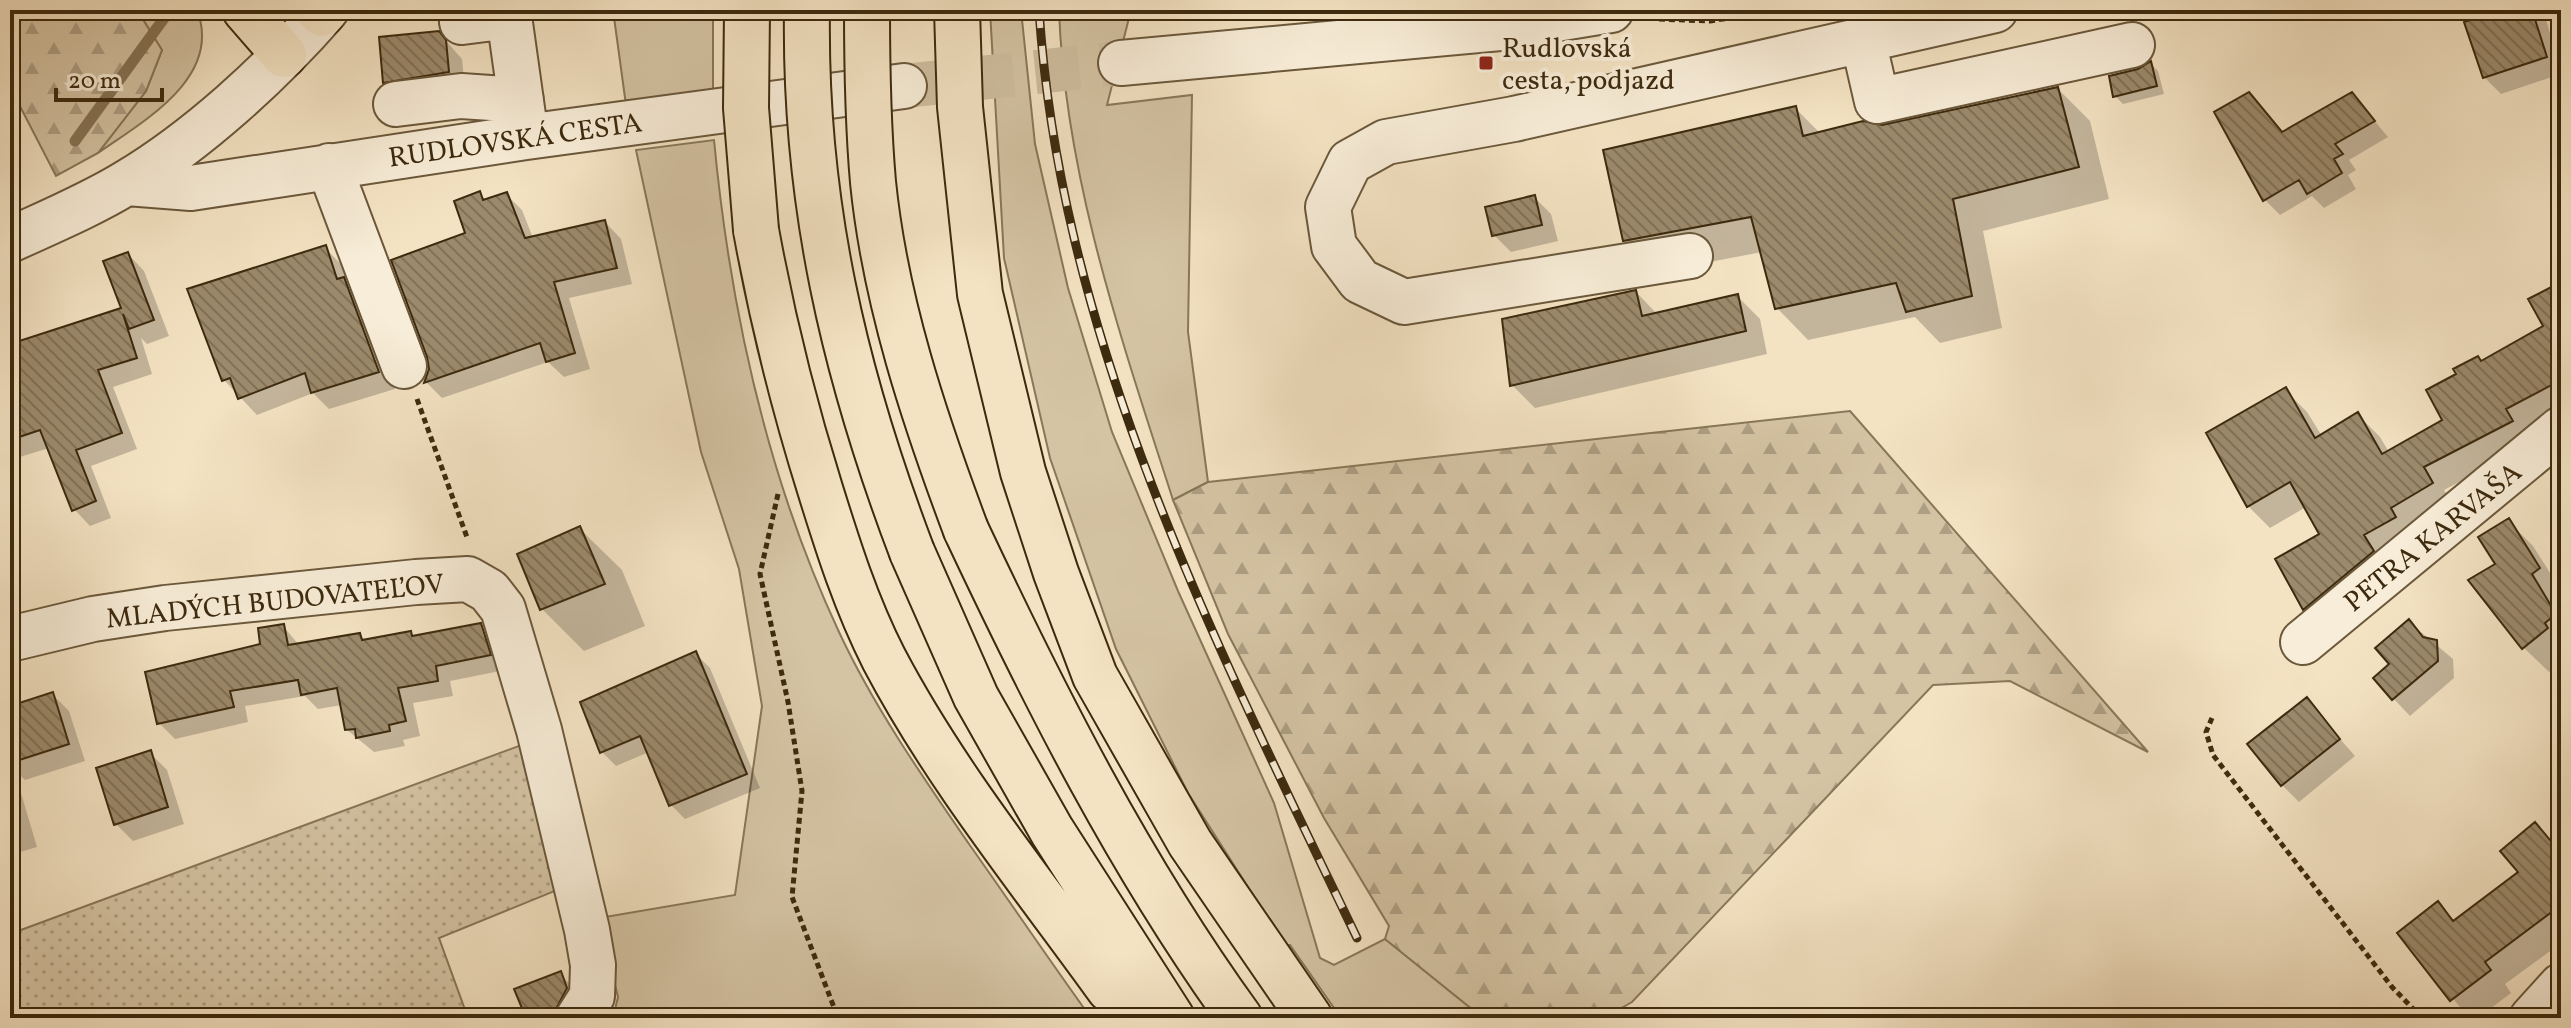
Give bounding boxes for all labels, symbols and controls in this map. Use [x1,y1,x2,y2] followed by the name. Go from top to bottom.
[1502,30,1675,101] place label: Rudlovská cesta, podjazd
[56,52,162,102] scale bar
[1477,54,1495,72] marker: Rudlovská cesta, podjazd
[68,65,121,99] text: 20 m
[386,104,645,179] street label: RUDLOVSKÁ CESTA
[2336,454,2531,622] street label: PETRA KARVAŠA
[104,565,446,640] street label: MLADÝCH BUDOVATEĽOV

